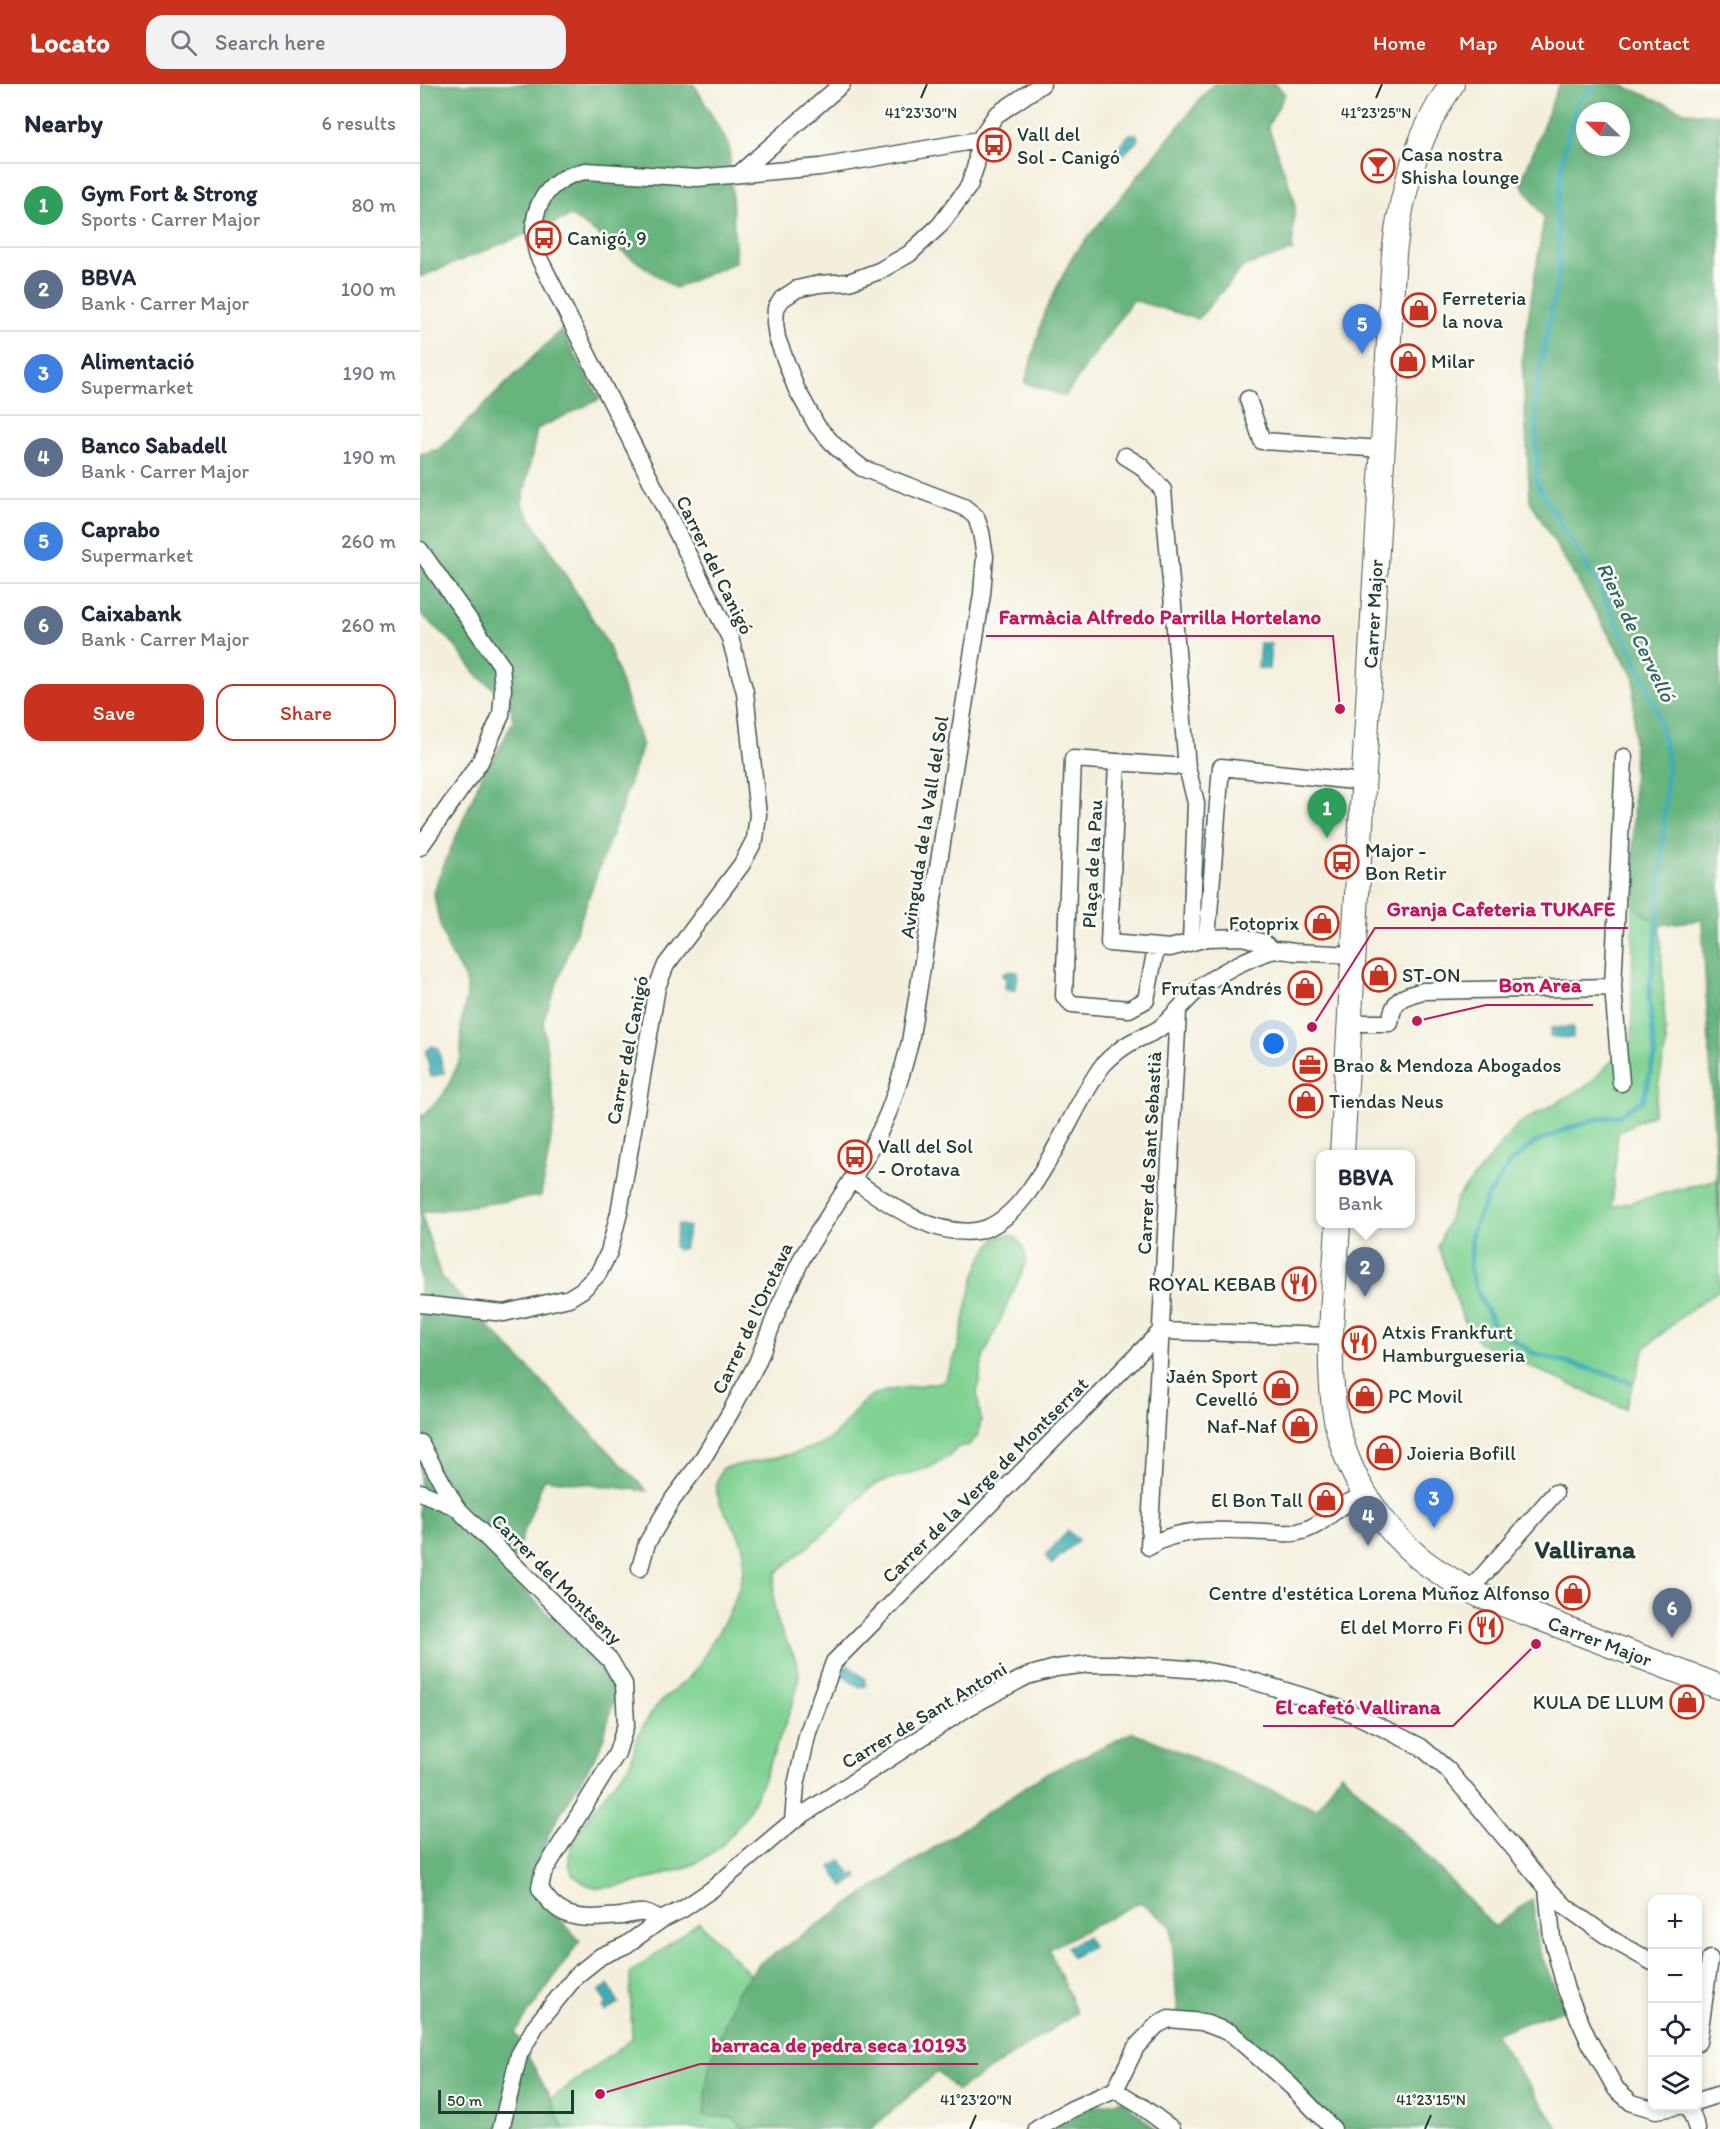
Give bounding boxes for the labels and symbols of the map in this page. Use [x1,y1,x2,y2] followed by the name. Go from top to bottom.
[1576,102,1630,156] north arrow
[885,104,957,122] text: 41°23'30"N
[1341,104,1411,122] text: 41°23'25"N
[1017,122,1120,169] place label: Vall del Sol - Canigó
[976,127,1012,163] bus stop icon: Vall del Sol - Canigó
[1401,142,1519,189] place label: Casa nostra Shisha lounge
[1360,148,1396,184] bar icon: Casa nostra Shisha lounge
[526,220,562,256] bus stop icon: Canigó, 9
[567,226,647,250] place label: Canigó, 9
[1442,286,1526,333] place label: Ferreteria la nova
[1401,292,1437,328] shop icon: Ferreteria la nova
[1342,304,1382,354] pin: 5
[1390,343,1426,379] shop icon: Milar
[1431,349,1475,373] place label: Milar
[671,492,759,638] street label: Carrer del Canigó
[1358,558,1388,669] street label: Carrer Major
[1592,558,1682,707] water label: Riera de Cervelló
[986,597,1333,636] callout: Farmàcia Alfredo Parrilla Hortelano
[999,604,1322,629] text: Farmàcia Alfredo Parrilla Hortelano
[895,714,954,940] street label: Avinguda de la Vall del Sol
[1308,788,1346,838] pin: 1
[1077,799,1107,929] street label: Plaça de la Pau
[1365,838,1446,885] place label: Major - Bon Retir
[1324,844,1360,880] bus stop icon: Major - Bon Retir
[1375,889,1628,928] callout: Granja Cafeteria TUKAFE
[1387,896,1616,922] text: Granja Cafeteria TUKAFE
[1304,905,1340,941] shop icon: Fotoprix
[1229,911,1299,935] place label: Fotoprix
[1361,957,1397,993] shop icon: ST-ON
[1402,963,1460,987] place label: ST-ON
[1486,966,1593,1005] callout: Bon Area
[1287,970,1323,1006] shop icon: Frutas Andrés
[1498,972,1583,997] text: Bon Area
[601,973,653,1127] street label: Carrer del Canigó
[1161,976,1282,1000] place label: Frutas Andrés
[1259,1029,1288,1058] your location
[1292,1047,1328,1083] office icon: Brao & Mendoza Abogados
[1132,1050,1166,1255] street label: Carrer de Sant Sebastià
[1333,1053,1562,1077] place label: Brao & Mendoza Abogados
[1288,1083,1324,1119] shop icon: Tiendas Neus
[1329,1089,1444,1113] place label: Tiendas Neus
[878,1134,973,1181] place label: Vall del Sol - Orotava
[837,1139,873,1175] bus stop icon: Vall del Sol - Orotava
[706,1238,798,1398] street label: Carrer de l'Orotava
[1346,1248,1384,1297] pin: 2
[1281,1266,1317,1302] restaurant icon: ROYAL KEBAB
[1148,1272,1276,1296] place label: ROYAL KEBAB
[1382,1320,1526,1367] place label: Atxis Frankfurt Hamburgueseria
[1341,1325,1377,1361] restaurant icon: Atxis Frankfurt Hamburgueseria
[1166,1364,1258,1411] place label: Jaén Sport Cevelló
[1263,1370,1299,1406] shop icon: Jaén Sport Cevelló
[877,1371,1094,1588] street label: Carrer de la Verge de Montserrat
[1347,1378,1383,1414] shop icon: PC Movil
[1388,1384,1463,1408] place label: PC Movil
[1282,1408,1318,1444] shop icon: Naf-Naf
[1207,1414,1277,1438] place label: Naf-Naf
[1366,1435,1402,1471] shop icon: Joieria Bofill
[1407,1441,1516,1465] place label: Joieria Bofill
[1414,1478,1454,1528] pin: 3
[1308,1482,1344,1518] shop icon: El Bon Tall
[1211,1488,1303,1512] place label: El Bon Tall
[1348,1496,1388,1546] pin: 4
[486,1508,628,1650] street label: Carrer del Montseny
[1534,1533,1636,1565] district label: Vallirana
[1555,1575,1591,1611] shop icon: Centre d'estética Lorena Muñoz Alfonso
[1209,1581,1550,1605] place label: Centre d'estética Lorena Muñoz Alfonso
[1652,1588,1692,1638] pin: 6
[1468,1609,1504,1645] restaurant icon: El del Morro Fi
[1545,1610,1656,1672] street label: Carrer Major
[1340,1615,1463,1639] place label: El del Morro Fi
[837,1656,1011,1774] street label: Carrer de Sant Antoni
[1669,1684,1705,1720] shop icon: KULA DE LLUM
[1263,1687,1453,1726] callout: El cafetó Vallirana
[1533,1690,1664,1714] place label: KULA DE LLUM
[1275,1694,1442,1719] text: El cafetó Vallirana
[700,2025,978,2064] callout: barraca de pedra seca 10193
[711,2032,967,2058] text: barraca de pedra seca 10193
[438,2087,574,2114] scale bar
[940,2091,1012,2109] text: 41°23'20"N
[1396,2091,1466,2109] text: 41°23'15"N

